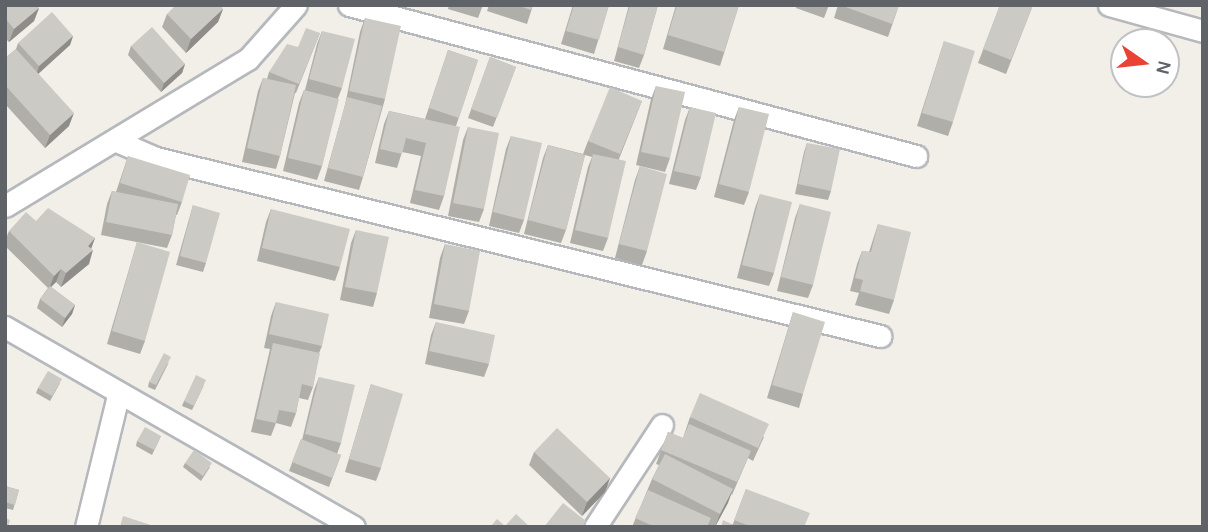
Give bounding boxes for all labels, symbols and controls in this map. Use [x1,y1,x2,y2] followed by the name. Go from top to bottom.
[1110,28,1180,98] north arrow
[1151,58,1176,77] text: N

